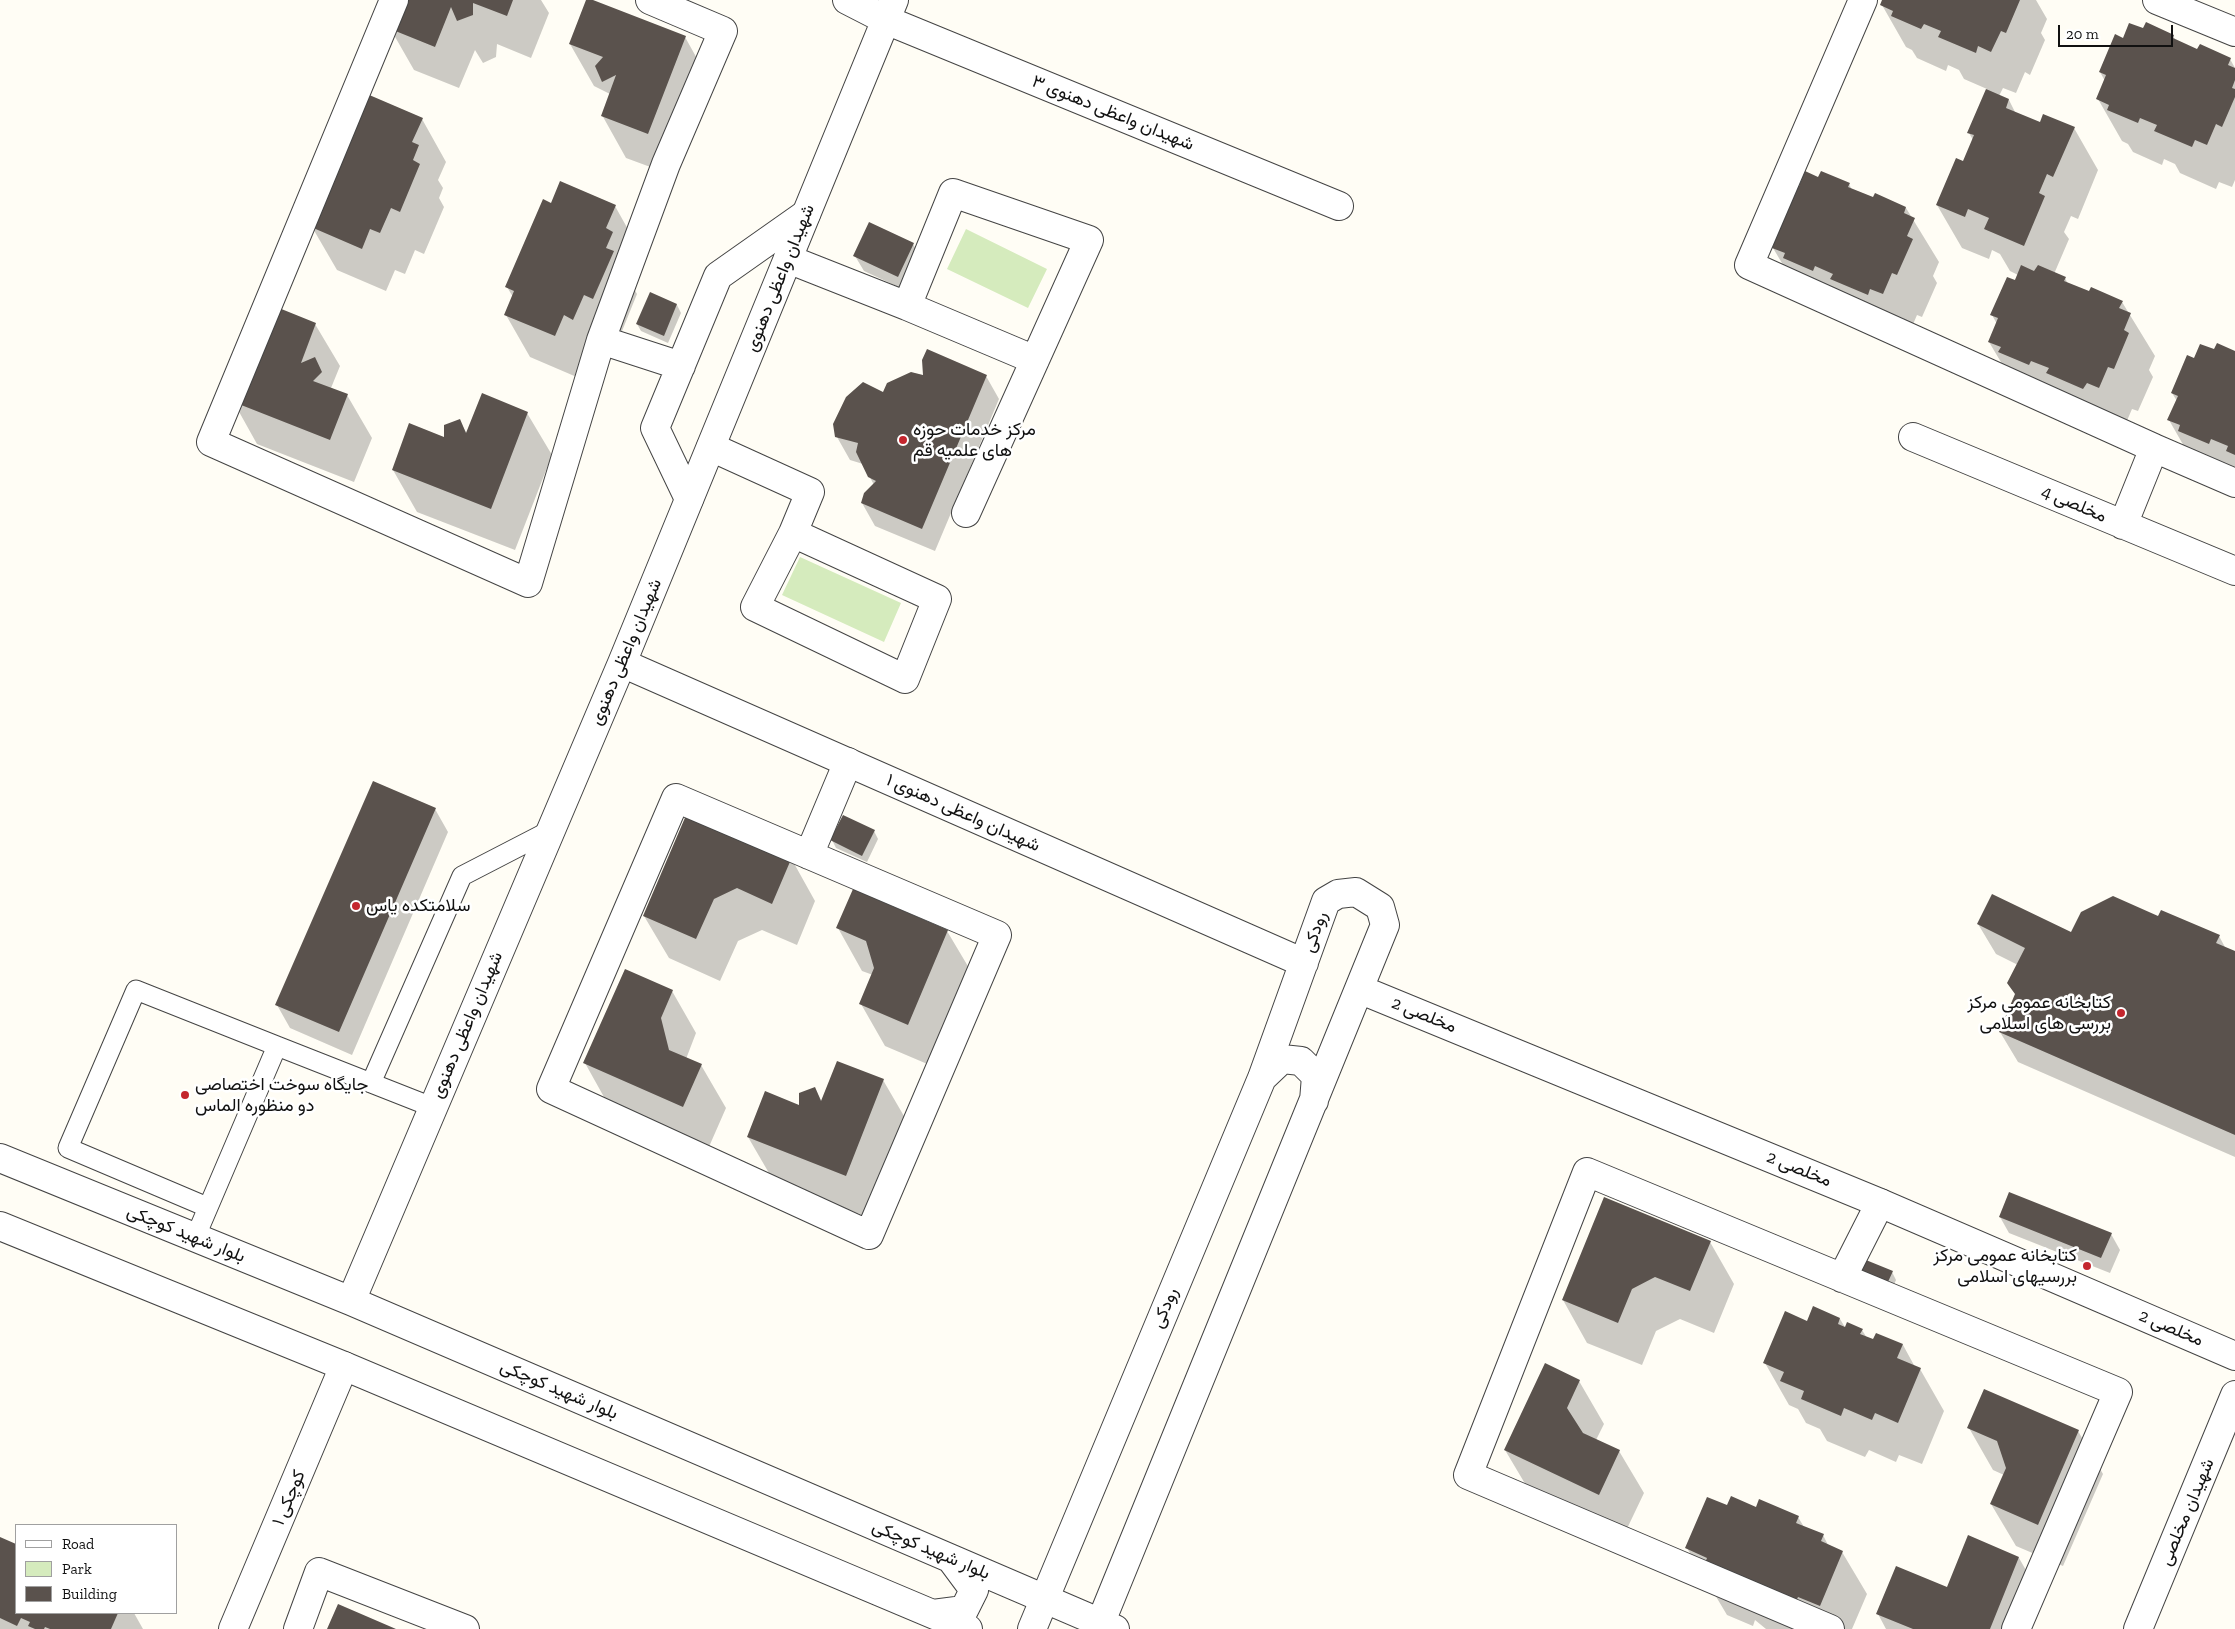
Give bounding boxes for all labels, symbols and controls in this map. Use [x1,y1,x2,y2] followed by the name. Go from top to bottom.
[2060,15,2175,47] scale bar
[2066,25,2099,43] text: 20 m
[1029,71,1197,155] street label: شهیدان واعظی دهنوی ۳
[741,201,819,355] street label: شهیدان واعظی دهنوی
[913,419,1036,462] place label: مرکز خدمات حوزه های علمیه قم
[897,434,909,446] marker: مرکز خدمات حوزه های علمیه قم
[2038,481,2110,527] street label: مخلصی 4
[585,575,667,729] street label: شهیدان واعظی دهنوی
[883,769,1043,857] street label: شهیدان واعظی دهنوی ۱
[366,895,470,917] place label: سلامتکده یاس
[350,900,362,912] marker: سلامتکده یاس
[1298,909,1332,955] street label: رودکی
[426,948,508,1102] street label: شهیدان واعظی دهنوی
[1388,992,1460,1038] street label: مخلصی 2
[1967,992,2111,1034] place label: کتابخانه عمومی مرکز بررسی های اسلامی
[2115,1007,2127,1019] marker: کتابخانه عمومی مرکز بررسی های اسلامی
[195,1074,368,1116] place label: جایگاه سوخت اختصاصی دو منظوره الماس
[179,1089,191,1101] marker: جایگاه سوخت اختصاصی دو منظوره الماس
[1763,1146,1835,1192] street label: مخلصی 2
[124,1200,248,1268] street label: بلوار شهید کوچکی
[1933,1245,2077,1288] place label: کتابخانه عمومی مرکز بررسیهای اسلامی
[2081,1260,2093,1272] marker: کتابخانه عمومی مرکز بررسیهای اسلامی
[1147,1284,1183,1332] street label: رودکی
[2135,1305,2207,1351] street label: مخلصی 2
[497,1355,621,1425] street label: بلوار شهید کوچکی
[2155,1455,2219,1569] street label: شهیدان مخلصی
[268,1467,310,1529] street label: کوچکی ۱
[869,1515,993,1585] street label: بلوار شهید کوچکی
[15,1524,178,1614] legend
[62,1535,94,1553] text: Road
[62,1560,92,1578] text: Park
[62,1585,117,1603] text: Building

